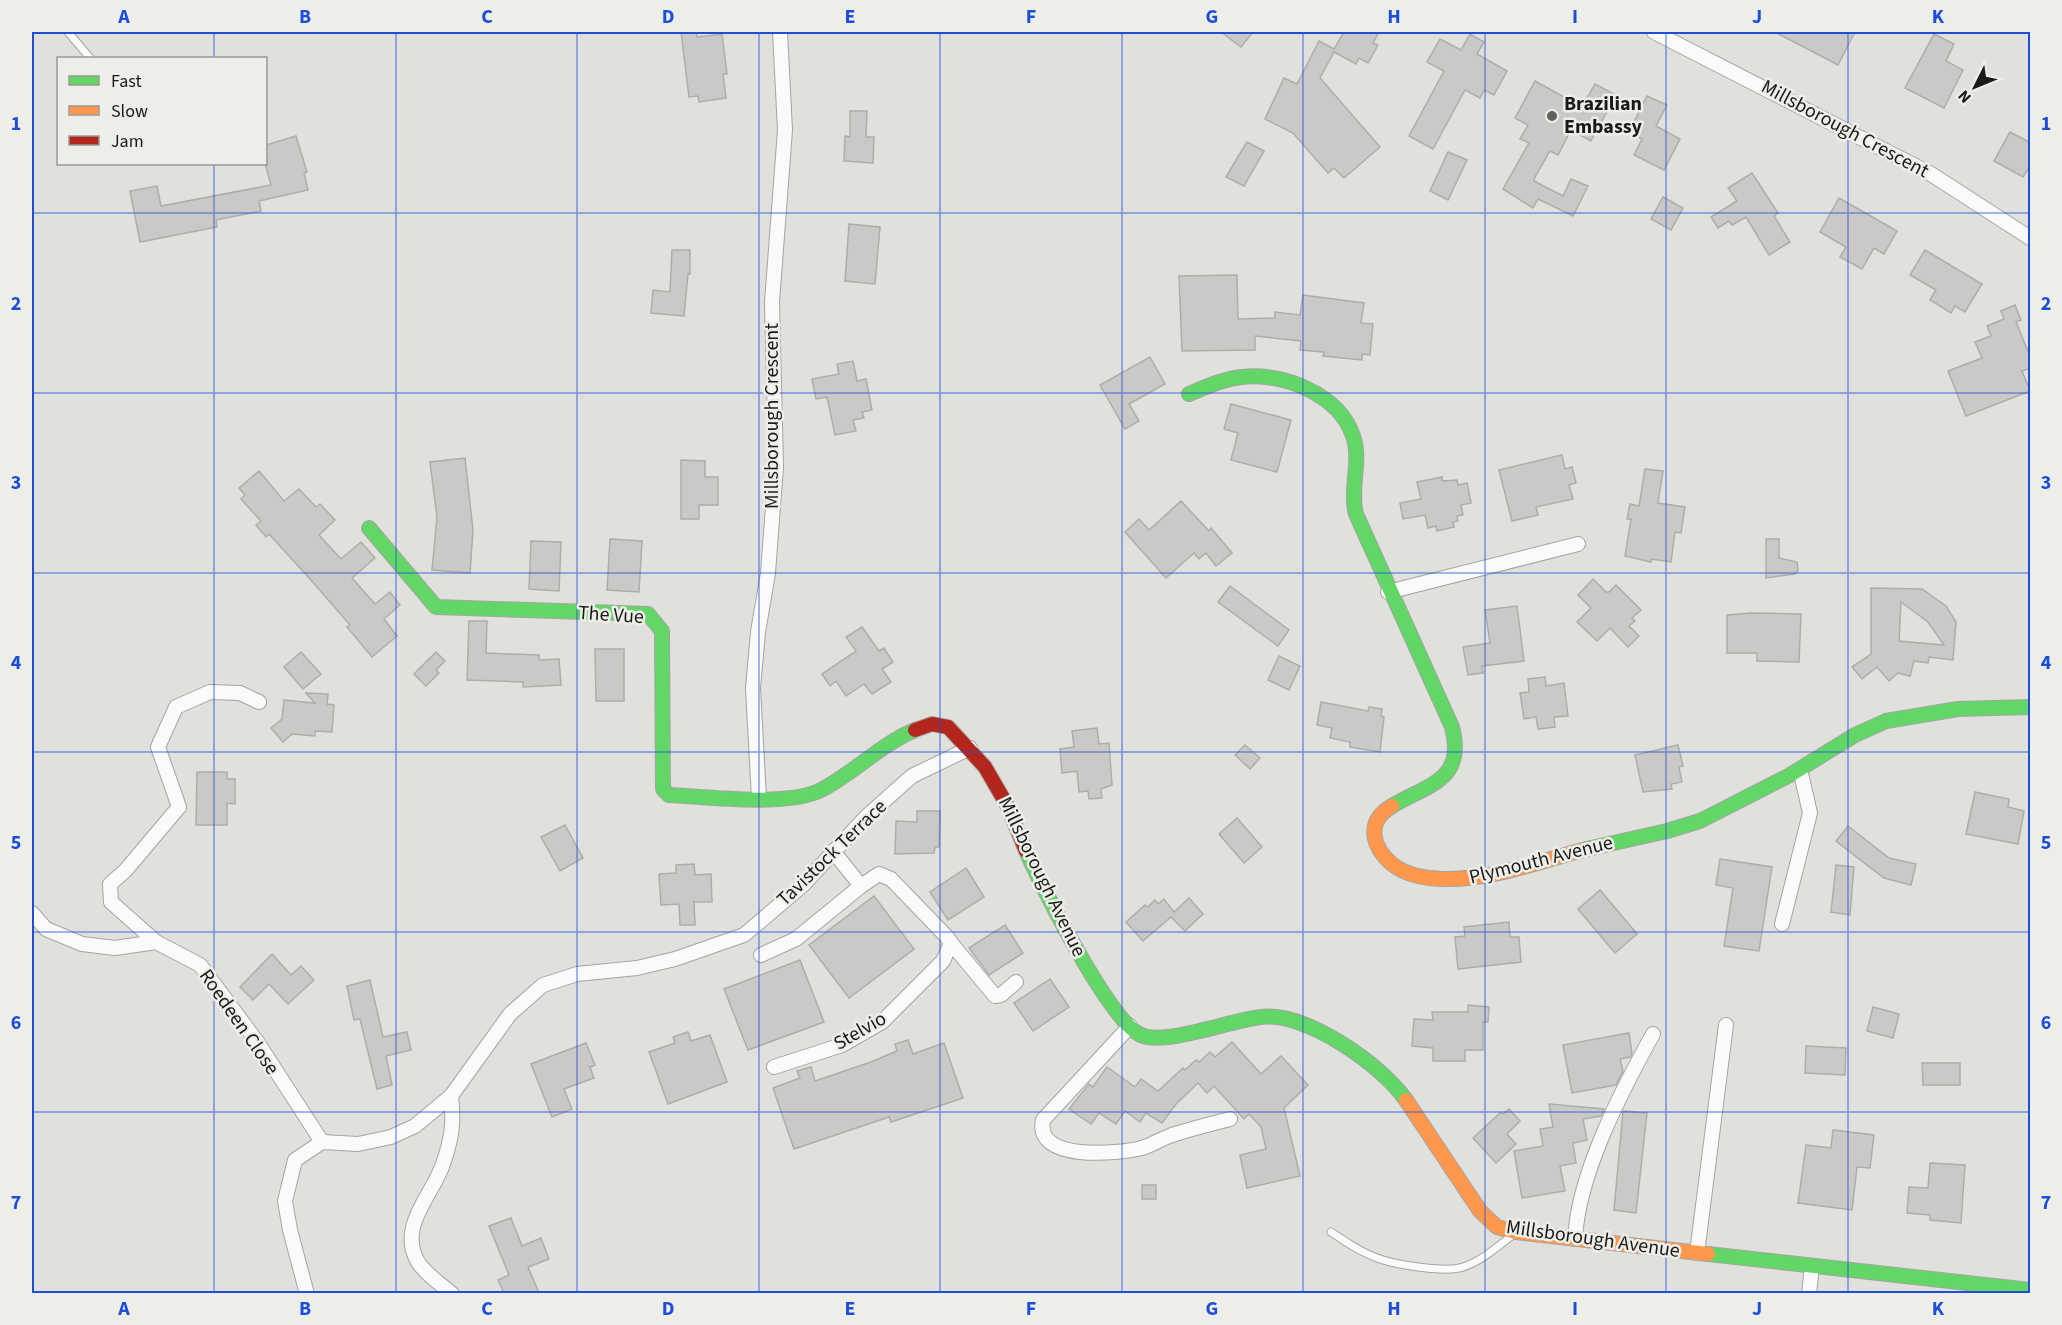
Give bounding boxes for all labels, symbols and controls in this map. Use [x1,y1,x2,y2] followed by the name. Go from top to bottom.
[117,3,130,31] text: A
[299,3,311,31] text: B
[481,3,493,31] text: C
[662,3,674,31] text: D
[845,3,855,31] text: E
[1026,3,1036,31] text: F
[1206,3,1218,31] text: G
[1387,3,1401,31] text: H
[1572,3,1578,31] text: I
[1752,3,1762,31] text: J
[1932,3,1945,31] text: K
[57,57,267,165] legend
[1945,57,2005,117] north arrow
[111,69,142,94] text: Fast
[1756,73,1934,185] street label: Millsborough Crescent
[1953,85,1976,108] text: N
[1564,90,1643,141] place label: Brazilian Embassy
[111,99,148,124] text: Slow
[1545,109,1559,123] marker: Brazilian Embassy
[11,110,21,138] text: 1
[2041,110,2051,138] text: 1
[111,129,144,154] text: Jam
[11,290,21,318] text: 2
[2041,290,2051,318] text: 2
[758,323,786,509] street label: Millsborough Crescent
[11,469,21,497] text: 3
[2041,469,2051,497] text: 3
[577,599,645,631] street label: The Vue
[11,649,22,677] text: 4
[2041,649,2052,677] text: 4
[991,792,1093,962] street label: Millsborough Avenue
[771,793,893,913] street label: Tavistock Terrace
[11,829,21,857] text: 5
[1466,829,1616,891] street label: Plymouth Avenue
[2041,829,2051,857] text: 5
[192,963,286,1081] street label: Roedeen Close
[828,1005,892,1057] street label: Stelvio
[11,1009,21,1037] text: 6
[2041,1009,2051,1037] text: 6
[11,1189,21,1217] text: 7
[2041,1189,2051,1217] text: 7
[1504,1213,1682,1265] street label: Millsborough Avenue
[117,1295,130,1323] text: A
[299,1295,311,1323] text: B
[481,1295,493,1323] text: C
[662,1295,674,1323] text: D
[845,1295,855,1323] text: E
[1026,1295,1036,1323] text: F
[1206,1295,1218,1323] text: G
[1387,1295,1401,1323] text: H
[1572,1295,1578,1323] text: I
[1752,1295,1762,1323] text: J
[1932,1295,1945,1323] text: K

